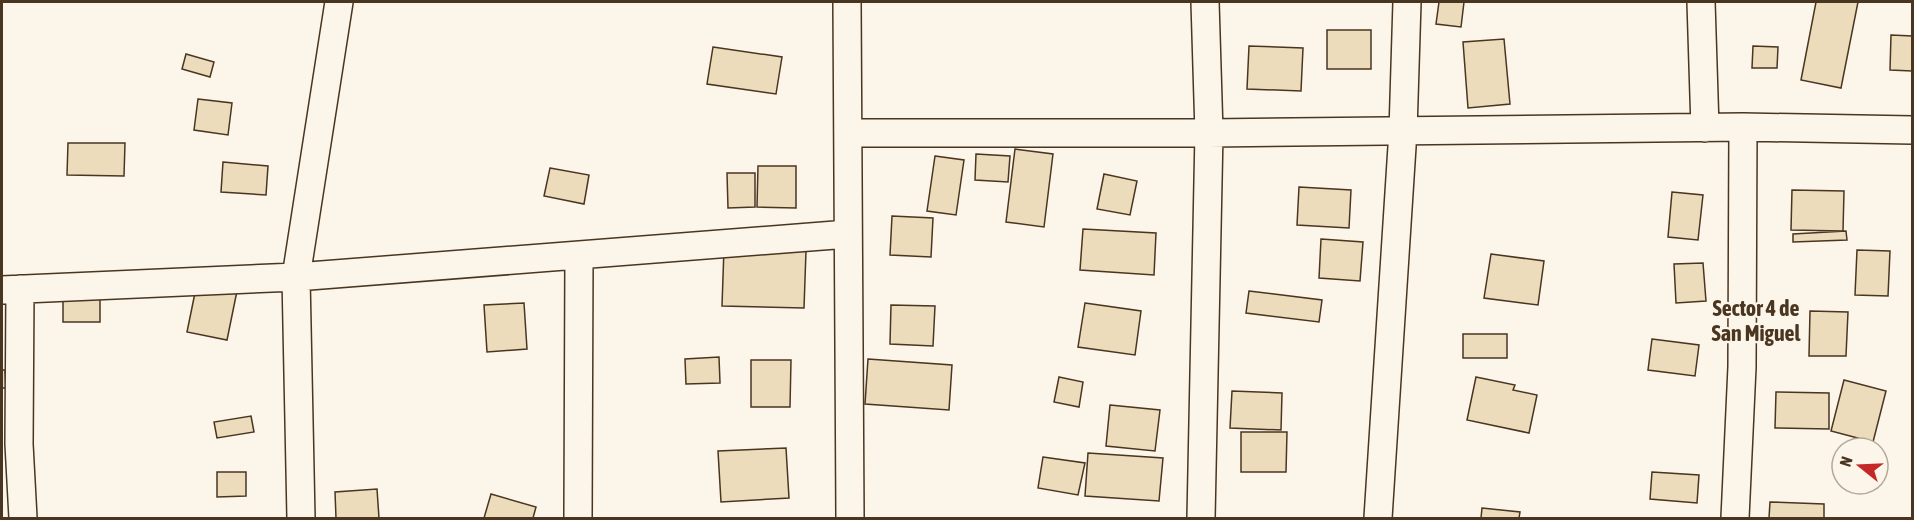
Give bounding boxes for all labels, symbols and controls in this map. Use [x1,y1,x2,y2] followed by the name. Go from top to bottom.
[1712,295,1802,346] district label: Sector 4 de San Miguel
[1830,436,1890,496] north arrow
[1836,454,1856,469] text: N

